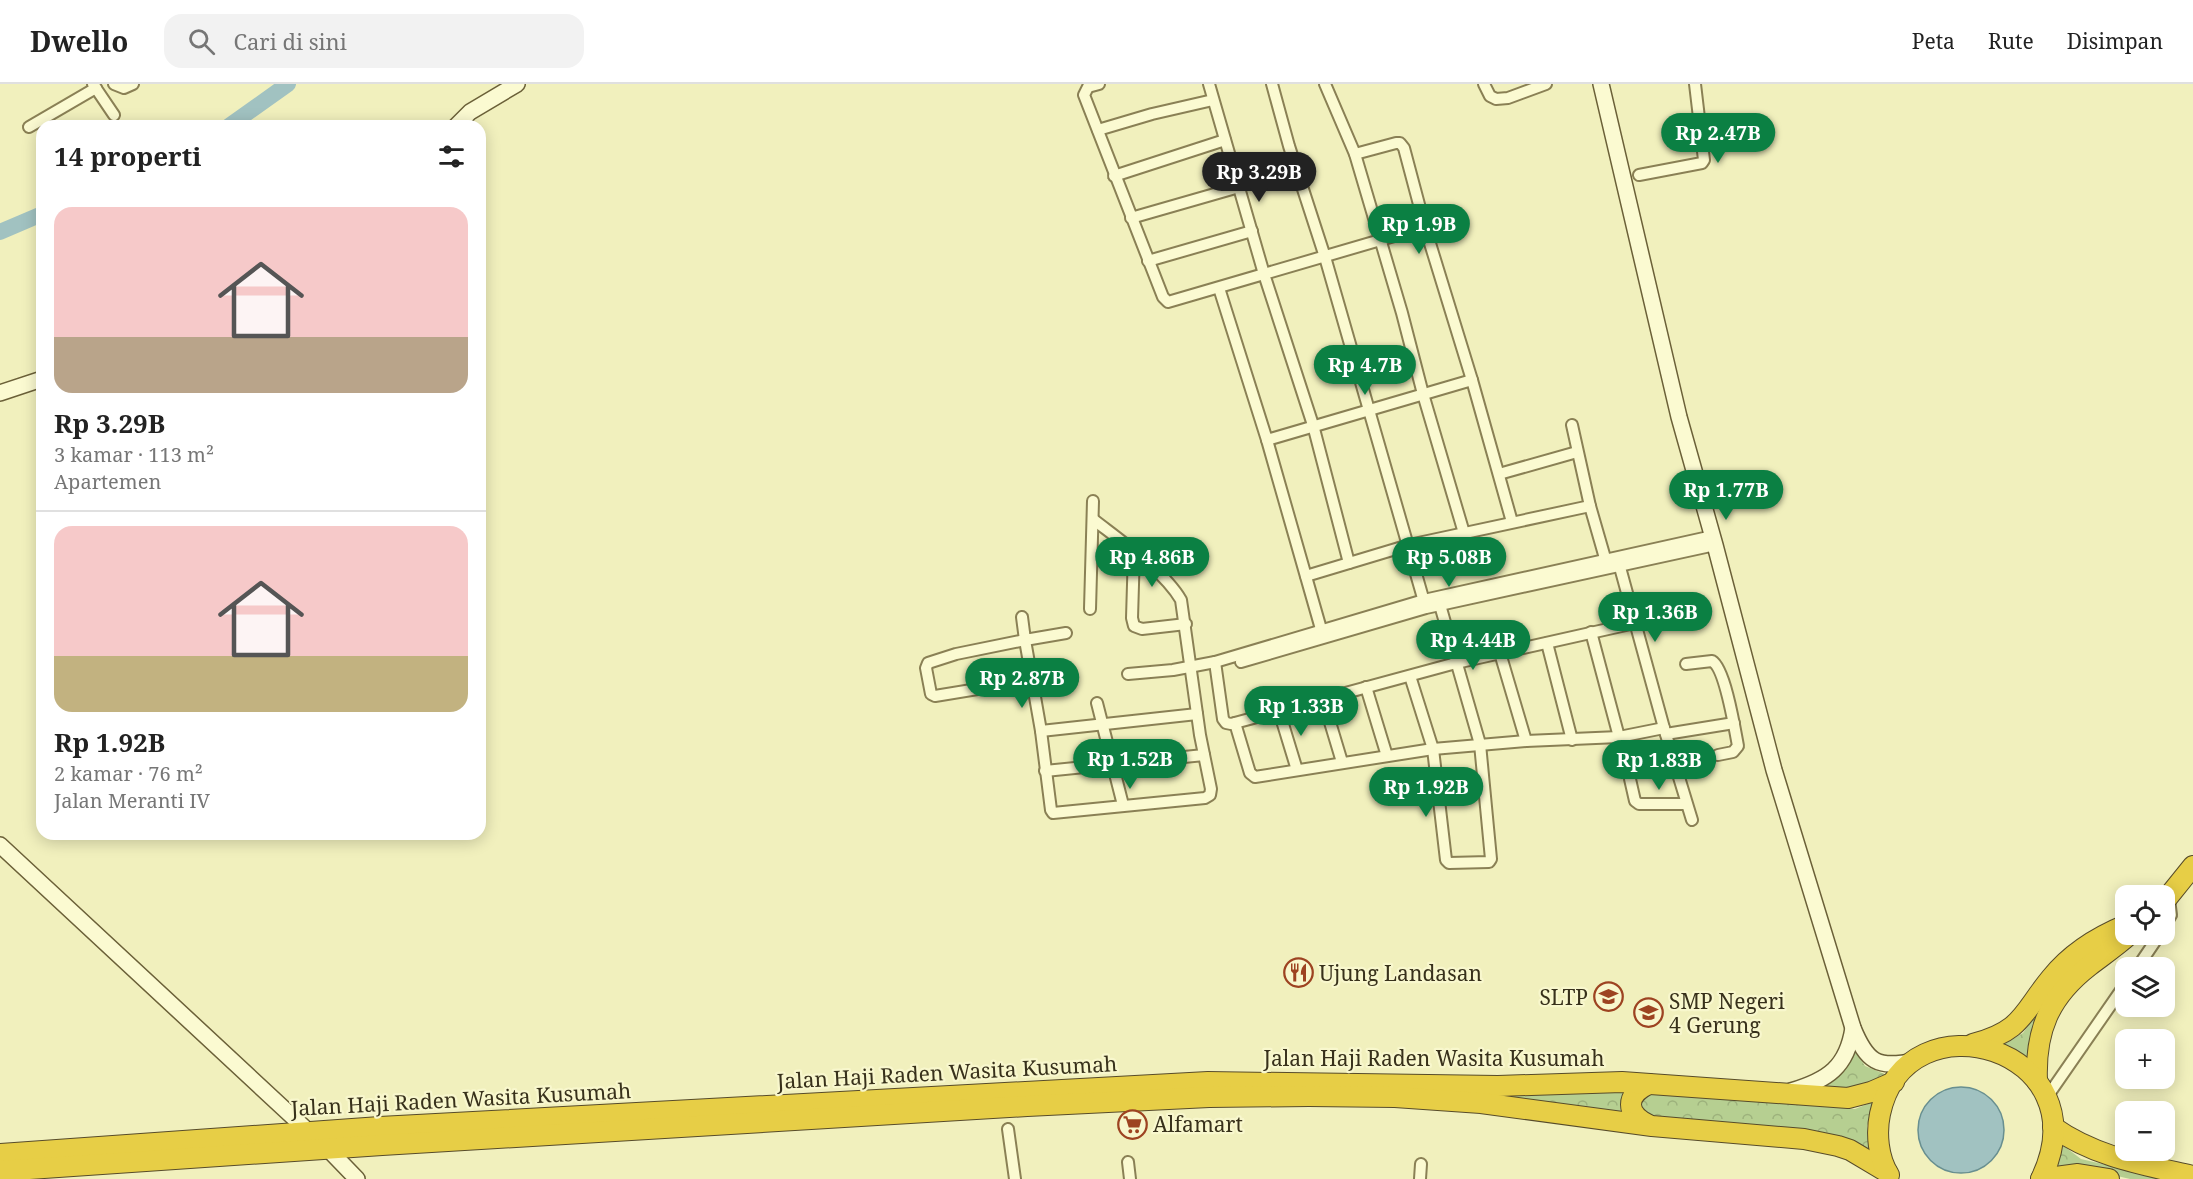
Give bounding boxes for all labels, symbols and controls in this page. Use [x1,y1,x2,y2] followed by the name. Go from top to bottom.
[164,14,584,68] search box
[30,22,128,60] text: Dwello
[185,25,218,58] icon: search
[233,26,347,56] text: Cari di sini
[1912,27,1955,55] text: Peta
[1988,27,2034,55] text: Rute
[2067,27,2163,55] text: Disimpan
[1656,113,1780,164] pin: Rp 2.47B
[1675,119,1761,146] text: Rp 2.47B
[54,138,201,174] text: 14 properti
[435,140,468,173] icon: filters
[1197,152,1321,203] pin: Rp 3.29B
[1216,158,1302,185] text: Rp 3.29B
[1364,204,1474,255] pin: Rp 1.9B
[1382,210,1456,237] text: Rp 1.9B
[207,246,315,354] icon: home
[1310,345,1420,396] pin: Rp 4.7B
[1328,351,1402,378] text: Rp 4.7B
[54,405,165,441] text: Rp 3.29B
[54,441,214,468] text: 3 kamar · 113 m²
[54,468,161,495] text: Apartemen
[1664,470,1788,521] pin: Rp 1.77B
[1683,476,1769,503] text: Rp 1.77B
[1090,537,1214,588] pin: Rp 4.86B
[1387,537,1511,588] pin: Rp 5.08B
[1109,543,1195,570] text: Rp 4.86B
[1406,543,1492,570] text: Rp 5.08B
[207,565,315,673] icon: home
[1593,592,1717,643] pin: Rp 1.36B
[1612,598,1698,625] text: Rp 1.36B
[1411,620,1535,671] pin: Rp 4.44B
[1430,626,1516,653] text: Rp 4.44B
[960,658,1084,709] pin: Rp 2.87B
[979,664,1065,691] text: Rp 2.87B
[1239,686,1363,737] pin: Rp 1.33B
[1258,692,1344,719] text: Rp 1.33B
[54,724,165,760] text: Rp 1.92B
[1068,739,1192,790] pin: Rp 1.52B
[1597,740,1721,791] pin: Rp 1.83B
[1087,745,1173,772] text: Rp 1.52B
[1616,746,1702,773] text: Rp 1.83B
[54,760,203,787] text: 2 kamar · 76 m²
[1364,767,1488,818] pin: Rp 1.92B
[1383,773,1469,800] text: Rp 1.92B
[54,787,210,814] text: Jalan Meranti IV
[2115,885,2175,1161] map controls
[2115,885,2175,945] button: locate
[1282,957,1314,989] restaurant icon: Ujung Landasan
[2115,957,2175,1017] button: layers
[1319,959,1482,987] place label: Ujung Landasan
[1593,981,1625,1013] school or university icon: SLTP
[1539,983,1588,1011] place label: SLTP
[1669,987,1785,1039] place label: SMP Negeri 4 Gerung
[1632,997,1664,1029] school or university icon: SMP Negeri 4 Gerung
[2115,1029,2175,1089] button: +
[1263,1044,1604,1072] street label: Jalan Haji Raden Wasita Kusumah
[775,1049,1118,1095] street label: Jalan Haji Raden Wasita Kusumah
[289,1076,632,1122] street label: Jalan Haji Raden Wasita Kusumah
[2115,1101,2175,1161] button: −
[1116,1108,1148,1140] supermarket icon: Alfamart
[1153,1110,1243,1138] place label: Alfamart

